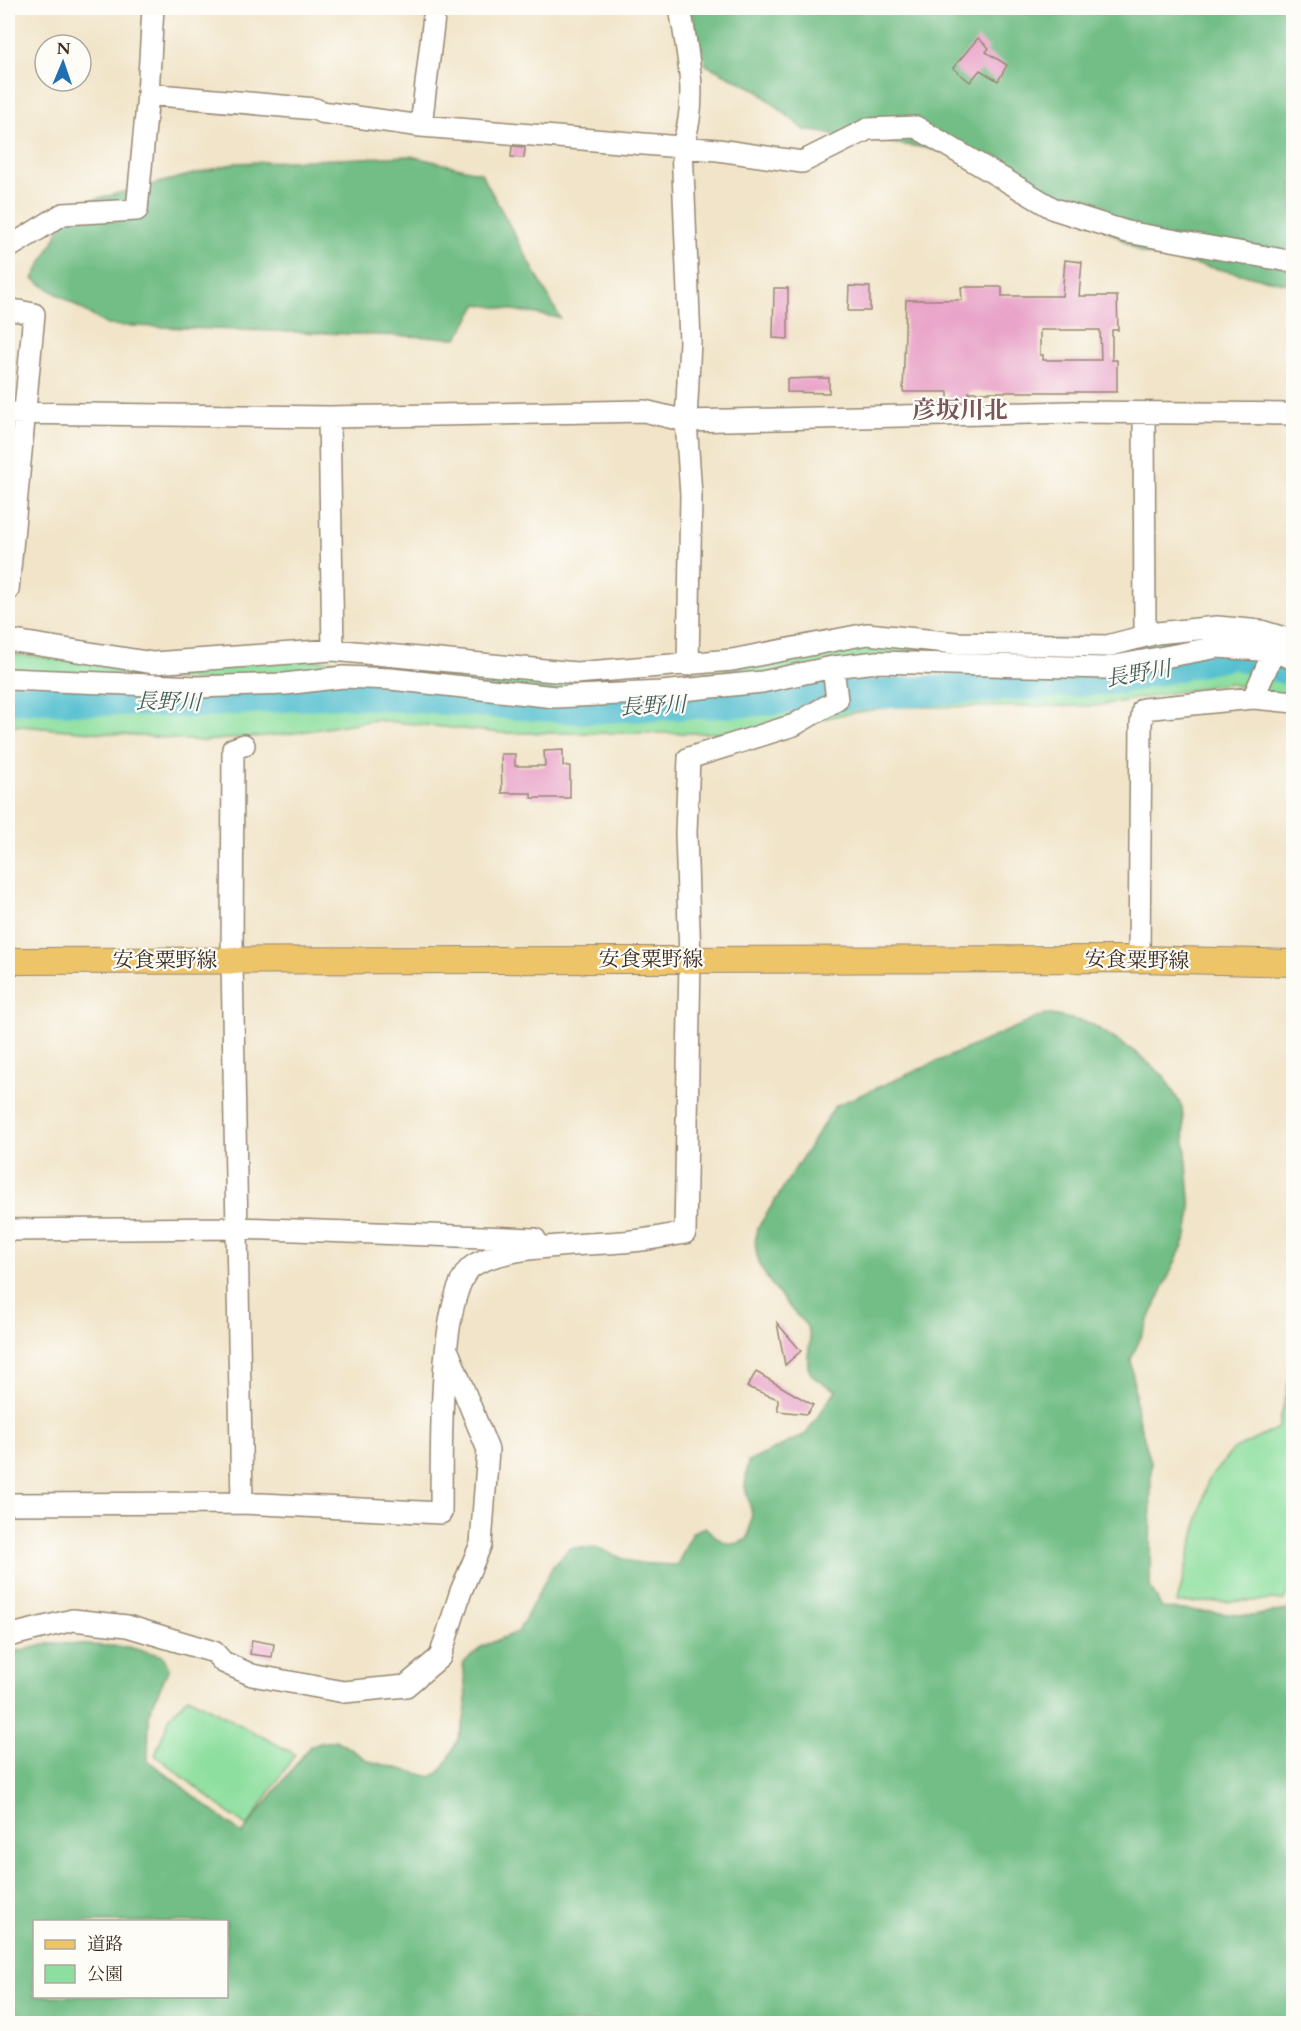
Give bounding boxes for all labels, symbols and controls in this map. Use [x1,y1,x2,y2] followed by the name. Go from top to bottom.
[33,33,93,93] north arrow
[56,38,71,60] text: N
[912,394,1008,427] district label: 彦坂川北
[1103,653,1175,694] water label: 長野川
[135,686,203,718] water label: 長野川
[619,689,689,723] water label: 長野川
[599,945,704,974] street label: 安食粟野線
[1084,945,1190,976] street label: 安食粟野線
[113,946,218,975] street label: 安食粟野線
[33,1920,228,1998] legend
[87,1932,123,1957] text: 道路
[87,1962,123,1987] text: 公園

